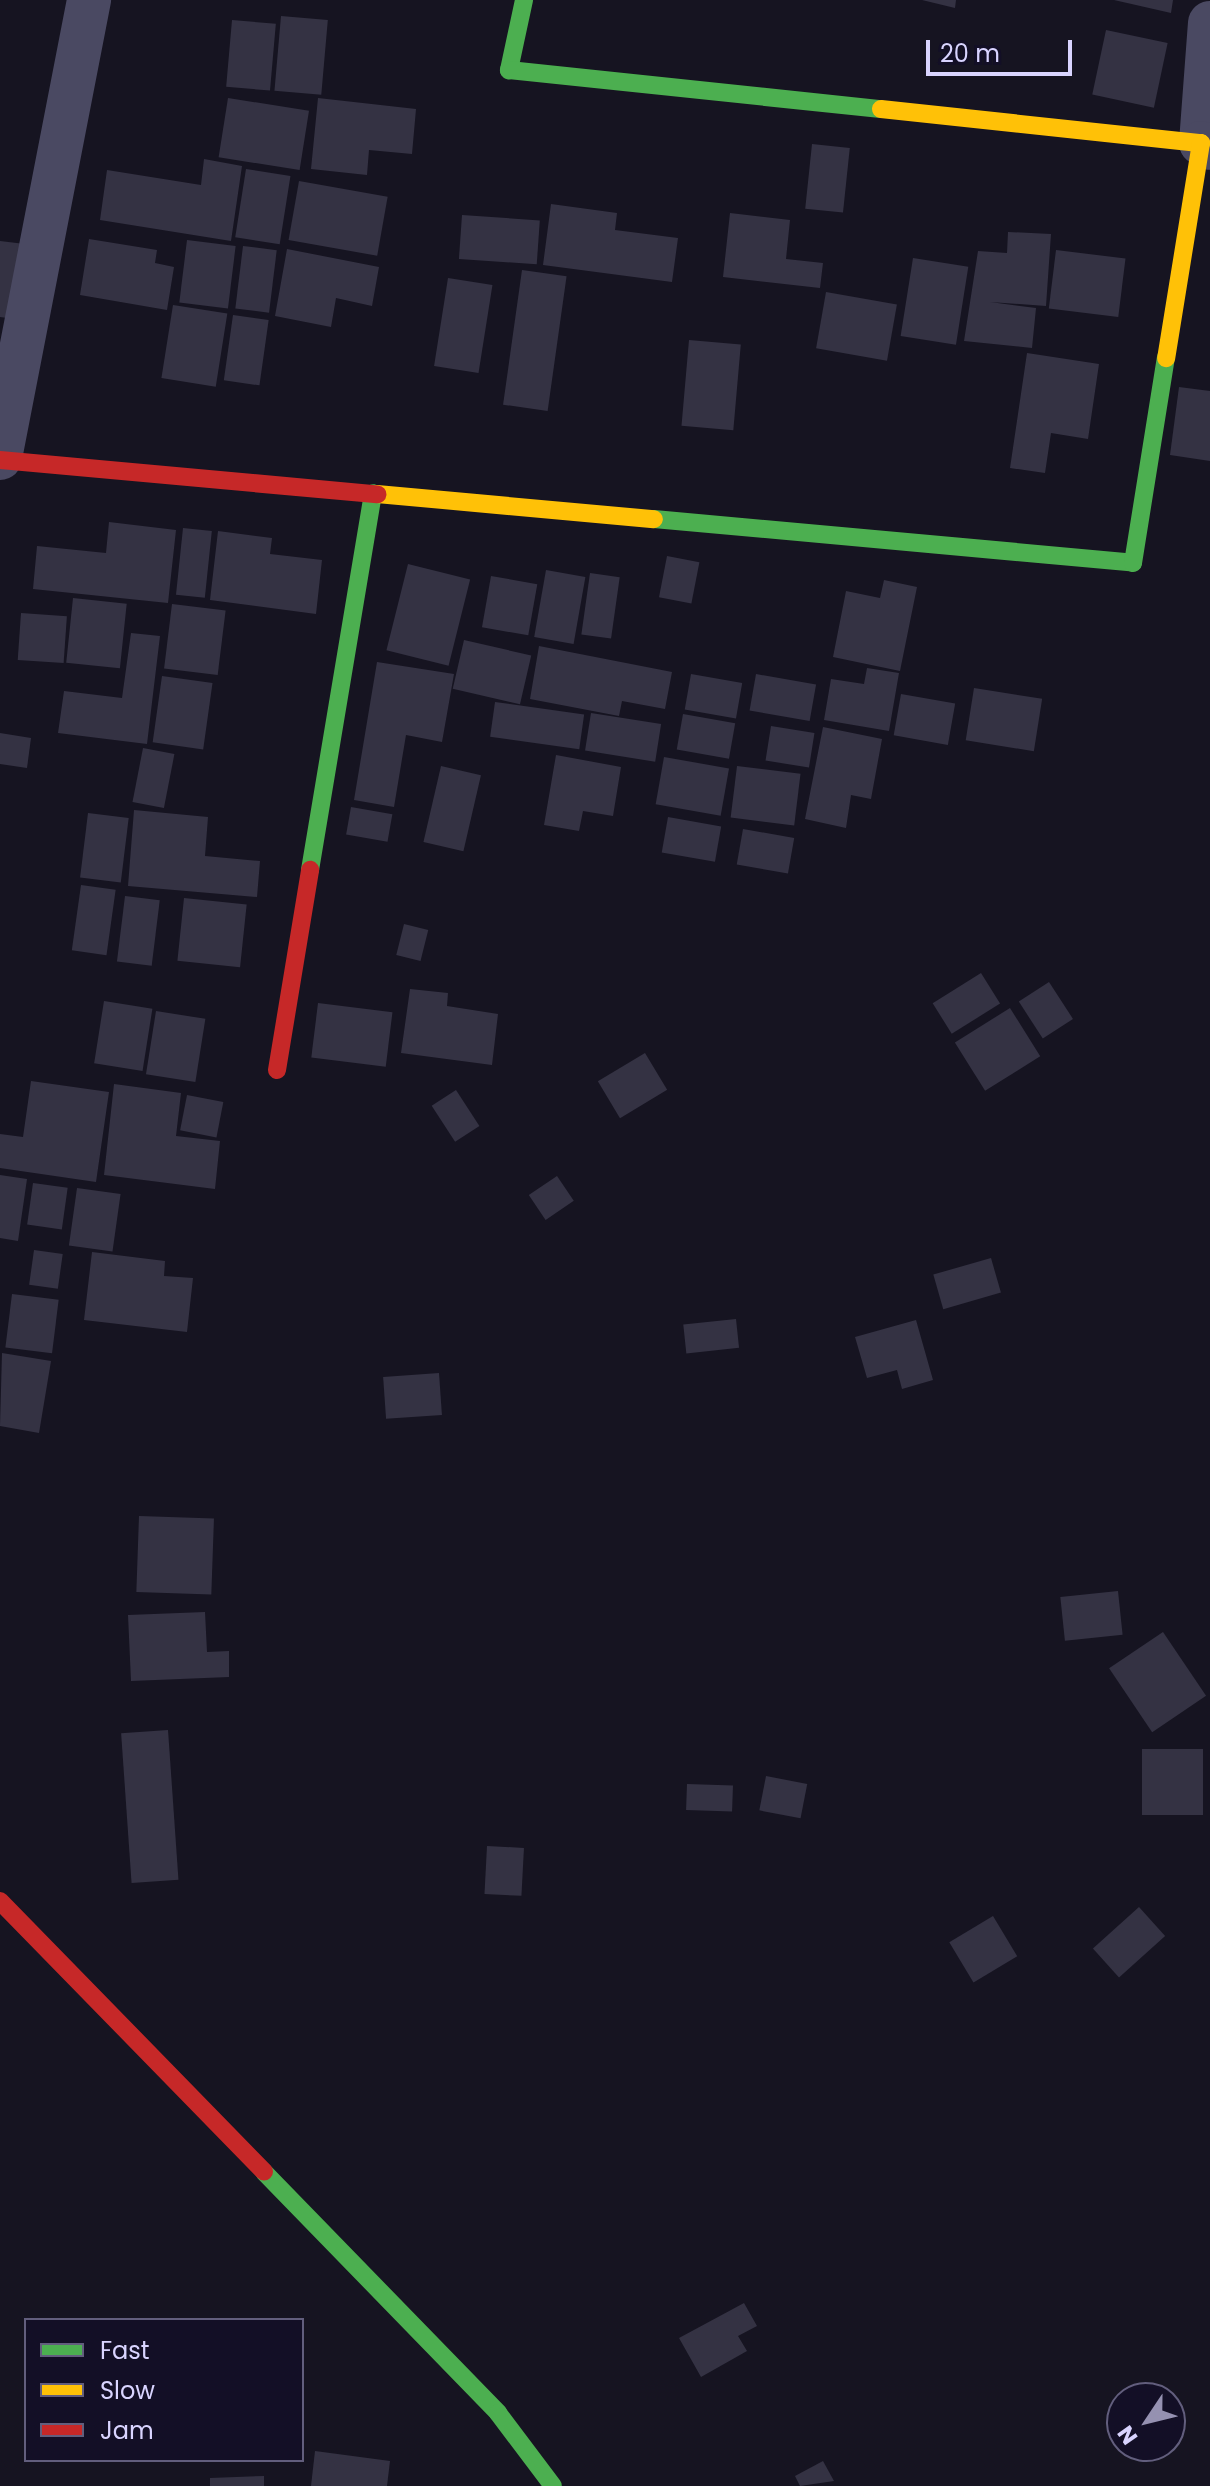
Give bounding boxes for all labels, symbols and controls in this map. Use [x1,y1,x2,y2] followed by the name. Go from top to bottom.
[930,24,1076,74] scale bar
[940,37,1000,70] text: 20 m
[24,2318,304,2462] legend
[100,2334,150,2367] text: Fast
[100,2374,155,2407] text: Slow
[1106,2382,1186,2462] north arrow
[100,2414,154,2447] text: Jam
[1110,2419,1145,2451] text: N

